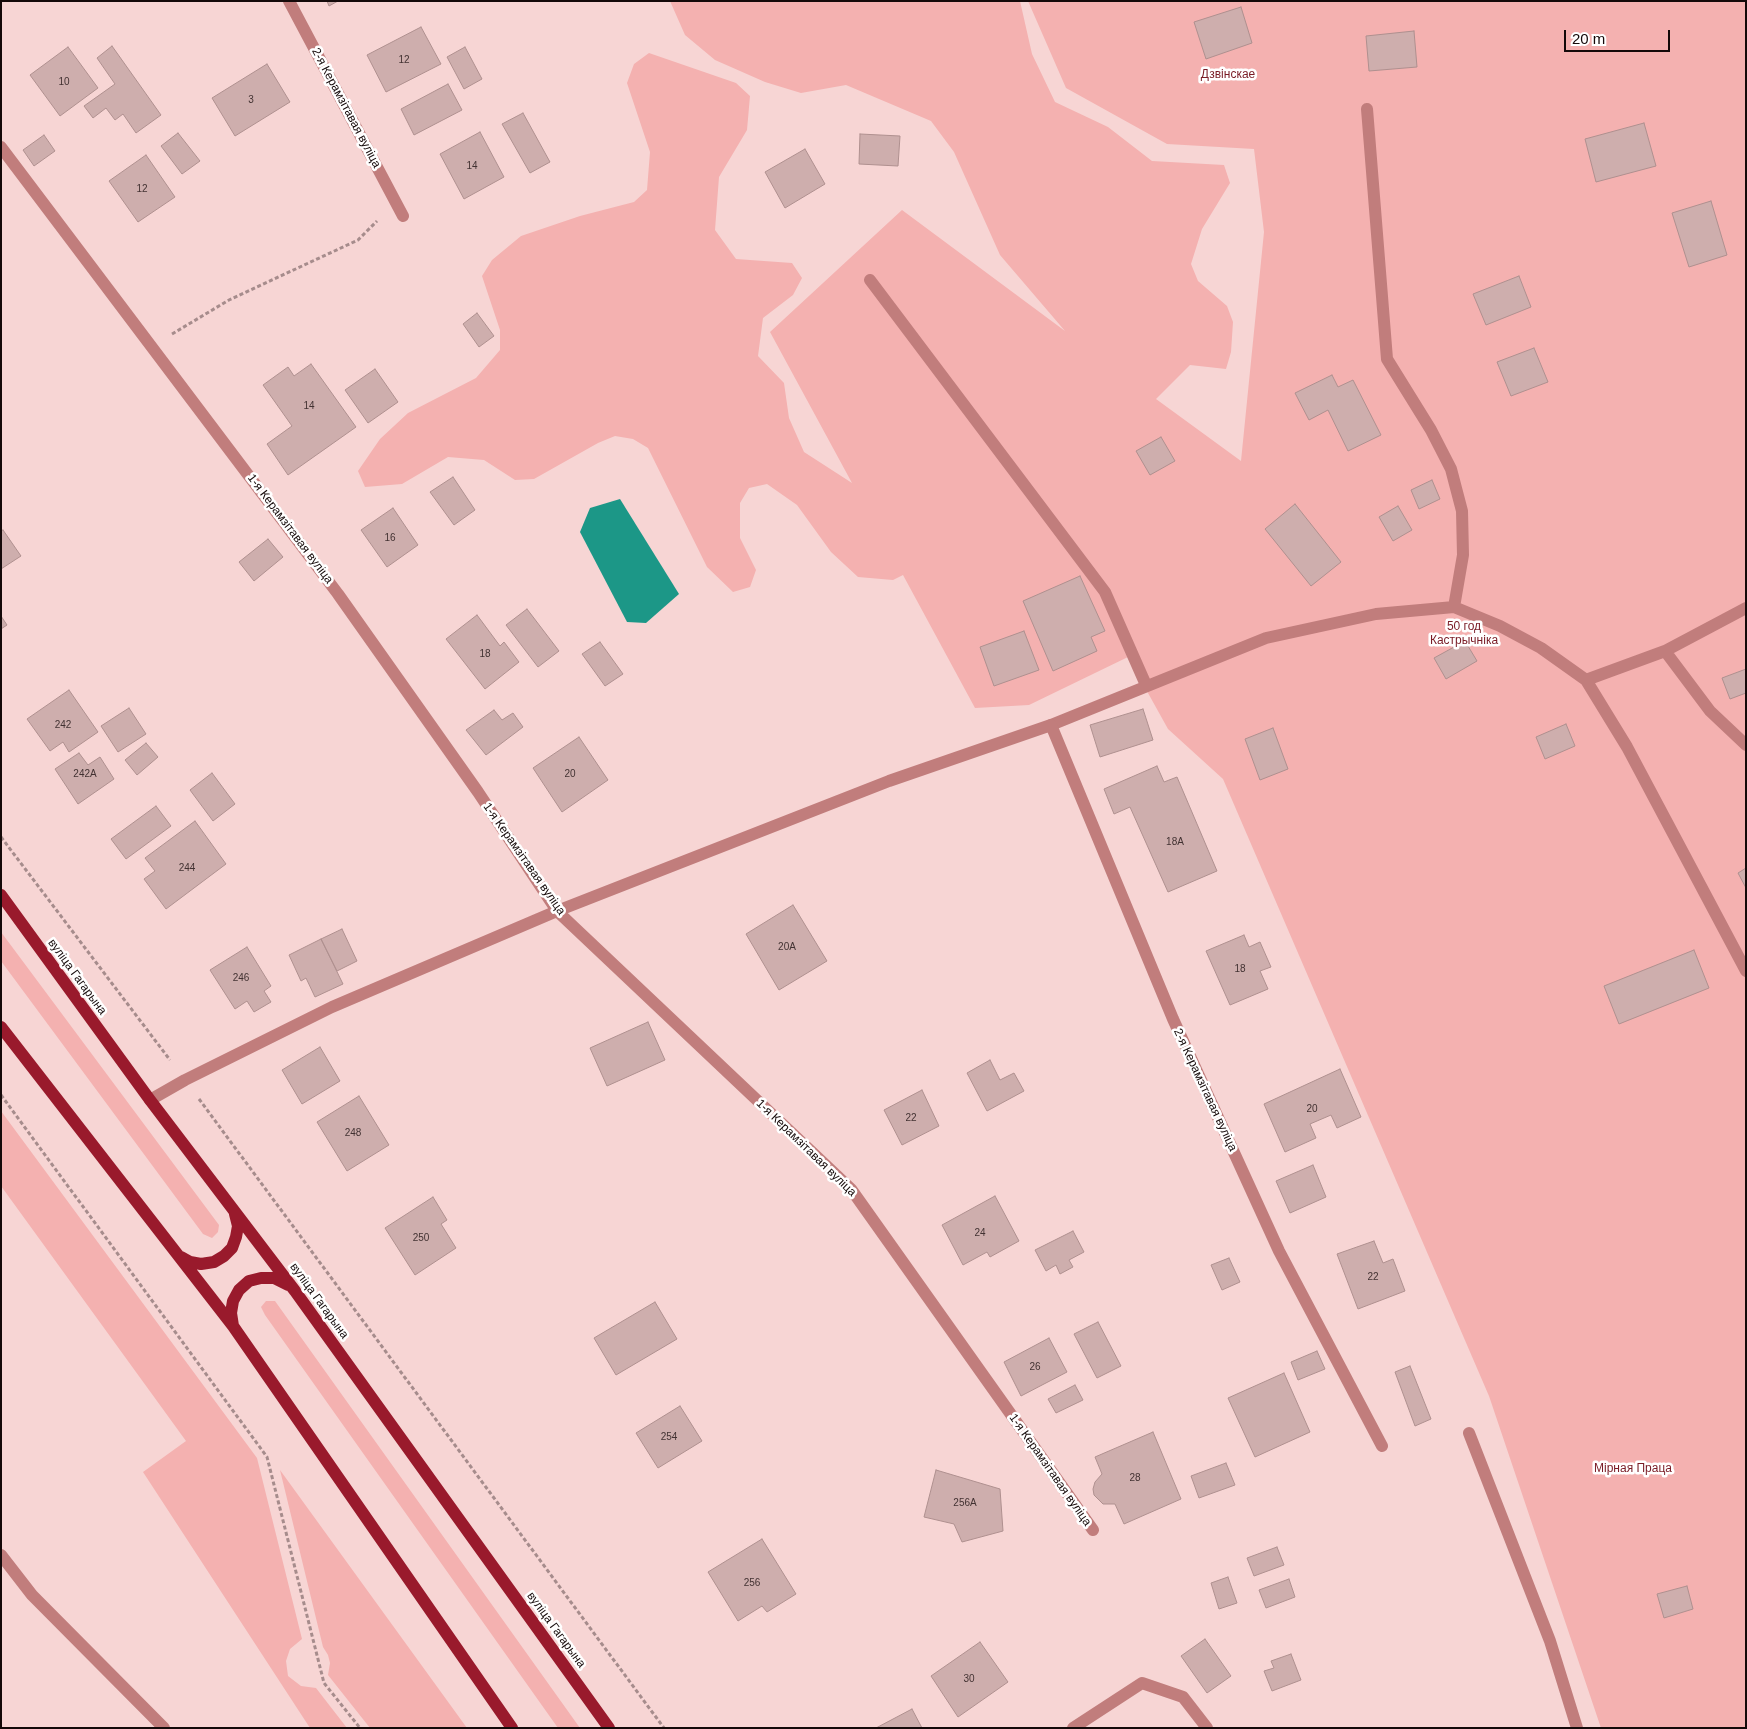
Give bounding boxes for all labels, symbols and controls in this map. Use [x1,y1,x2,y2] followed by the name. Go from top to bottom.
[1567,20,1673,52] scale bar
[1572,30,1605,47] text: 20 m
[308,46,384,170] street label: 2-я Керамзітавая вуліца
[398,54,410,66] house number: 12
[1201,68,1255,82] park label: Дзвінскае
[58,76,70,88] house number: 10
[248,94,254,106] house number: 3
[466,160,478,172] house number: 14
[136,183,148,195] house number: 12
[303,400,315,412] house number: 14
[244,471,336,587] street label: 1-я Керамзітавая вуліца
[384,532,396,544] house number: 16
[1430,620,1498,648] park label: 50 год Кастрычніка
[479,648,491,660] house number: 18
[55,719,71,731] house number: 242
[73,768,97,780] house number: 242А
[564,768,576,780] house number: 20
[480,800,568,918] street label: 1-я Керамзітавая вуліца
[1166,836,1184,848] house number: 18А
[179,862,195,874] house number: 244
[45,936,109,1018] street label: вуліца Гагарына
[778,941,796,953] house number: 20А
[1234,963,1246,975] house number: 18
[233,972,249,984] house number: 246
[1170,1026,1240,1154] street label: 2-я Керамзітавая вуліца
[753,1096,859,1200] street label: 1-я Керамзітавая вуліца
[1306,1103,1318,1115] house number: 20
[905,1112,917,1124] house number: 22
[345,1127,361,1139] house number: 248
[974,1227,986,1239] house number: 24
[413,1232,429,1244] house number: 250
[287,1260,351,1342] street label: вуліца Гагарына
[1367,1271,1379,1283] house number: 22
[1029,1361,1041,1373] house number: 26
[1006,1411,1094,1529] street label: 1-я Керамзітавая вуліца
[661,1431,677,1443] house number: 254
[1594,1462,1672,1476] park label: Мірная Праца
[1129,1472,1141,1484] house number: 28
[953,1497,977,1509] house number: 256А
[744,1577,760,1589] house number: 256
[524,1589,588,1671] street label: вуліца Гагарына
[963,1673,975,1685] house number: 30

